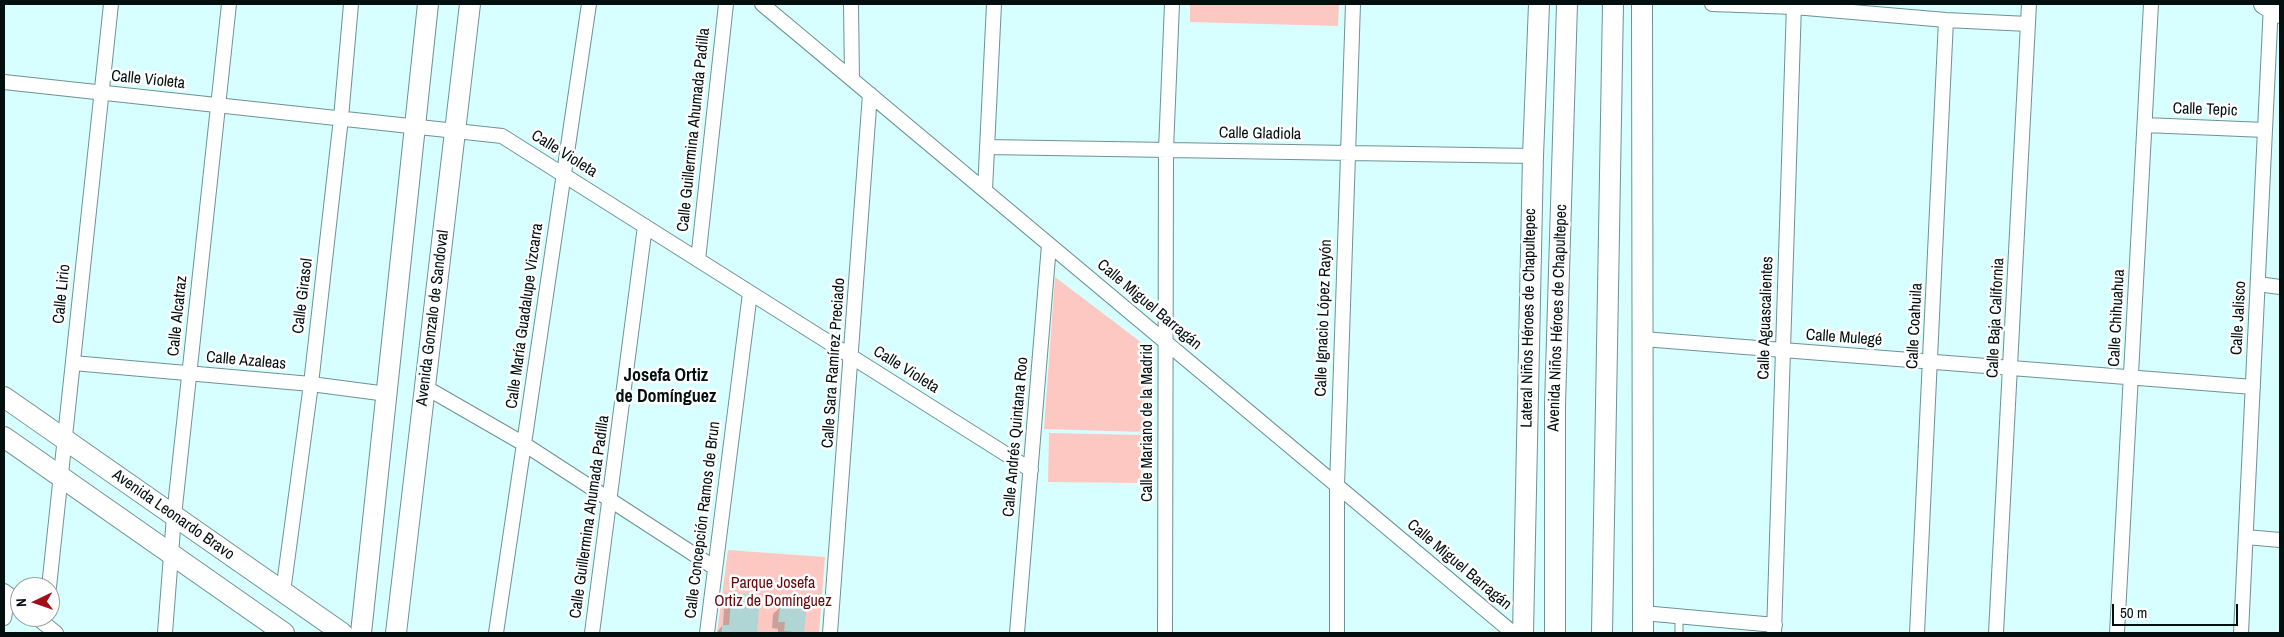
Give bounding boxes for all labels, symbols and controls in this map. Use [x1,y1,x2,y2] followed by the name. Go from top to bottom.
[674,27,714,233] street label: Calle Guillermina Ahumada Padilla
[110,67,186,93] street label: Calle Violeta
[2172,99,2238,121] street label: Calle Tepic
[1219,124,1301,144] street label: Calle Gladiola
[527,126,601,182] street label: Calle Violeta
[1544,204,1572,432] street label: Avenida Niños Héroes de Chapultepec
[1517,208,1541,428] street label: Lateral Niños Héroes de Chapultepec
[502,222,548,410] street label: Calle María Guadalupe Vizcarra
[413,229,453,407] street label: Avenida Gonzalo de Sandoval
[1312,239,1336,397] street label: Calle Ignacio López Rayón
[1093,256,1205,354] street label: Calle Miguel Barragán
[1754,256,1778,380] street label: Calle Aguascalientes
[289,257,317,335] street label: Calle Girasol
[1983,257,2009,379] street label: Calle Baja California
[49,263,75,325] street label: Calle Lirio
[2105,269,2129,367] street label: Calle Chihuahua
[164,275,192,357] street label: Calle Alcatraz
[818,277,850,449] street label: Calle Sara Ramírez Preciado
[2227,280,2251,356] street label: Calle Jalisco
[1903,283,1927,369] street label: Calle Coahuila
[1805,326,1883,350] street label: Calle Mulegé
[869,342,943,398] street label: Calle Violeta
[1138,344,1158,502] street label: Calle Mariano de la Madrid
[205,348,287,374] street label: Calle Azaleas
[999,356,1033,518] street label: Calle Andrés Quintana Roo
[616,365,716,408] district label: Josefa Ortiz de Domínguez
[566,414,614,620] street label: Calle Guillermina Ahumada Padilla
[681,420,725,620] street label: Calle Concepción Ramos de Brun
[108,466,238,564] street label: Avenida Leonardo Bravo
[1403,516,1515,614] street label: Calle Miguel Barragán
[714,574,832,612] park label: Parque Josefa Ortiz de Domínguez
[10,577,60,627] north arrow
[2114,594,2240,626] scale bar
[12,598,30,607] text: N
[2120,602,2147,623] text: 50 m

